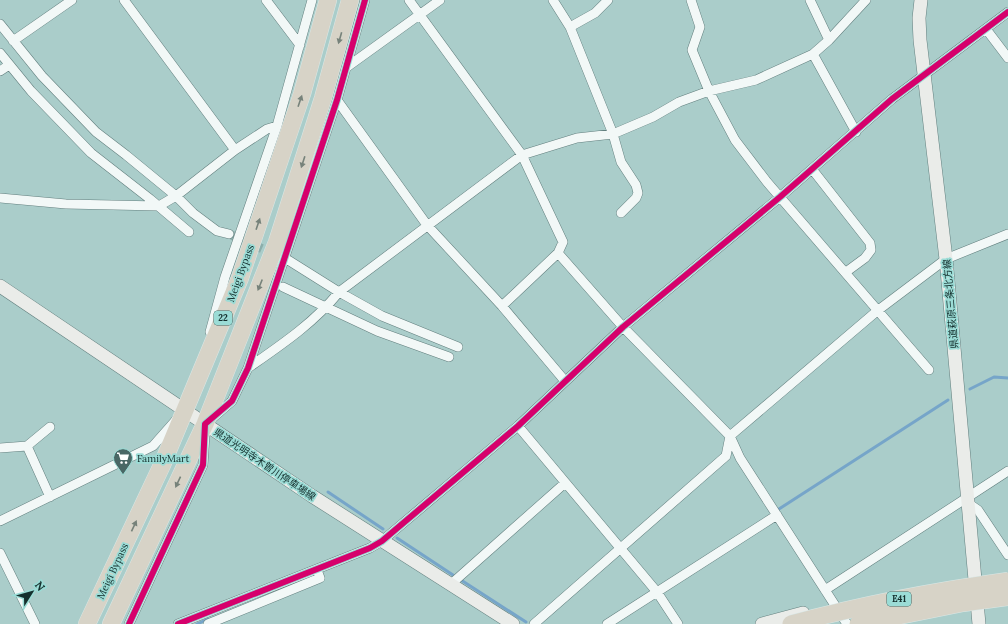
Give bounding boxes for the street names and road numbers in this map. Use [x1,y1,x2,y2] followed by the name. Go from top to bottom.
[224,242,257,304] street label: Meigi Bypass
[940,259,961,349] street label: 県道萩原三条北方線
[214,311,232,325] road number: 22
[211,425,318,503] street label: 県道光明寺木曽川停車場線
[94,541,131,601] street label: Meigi Bypass
[887,592,911,606] road number: E41

